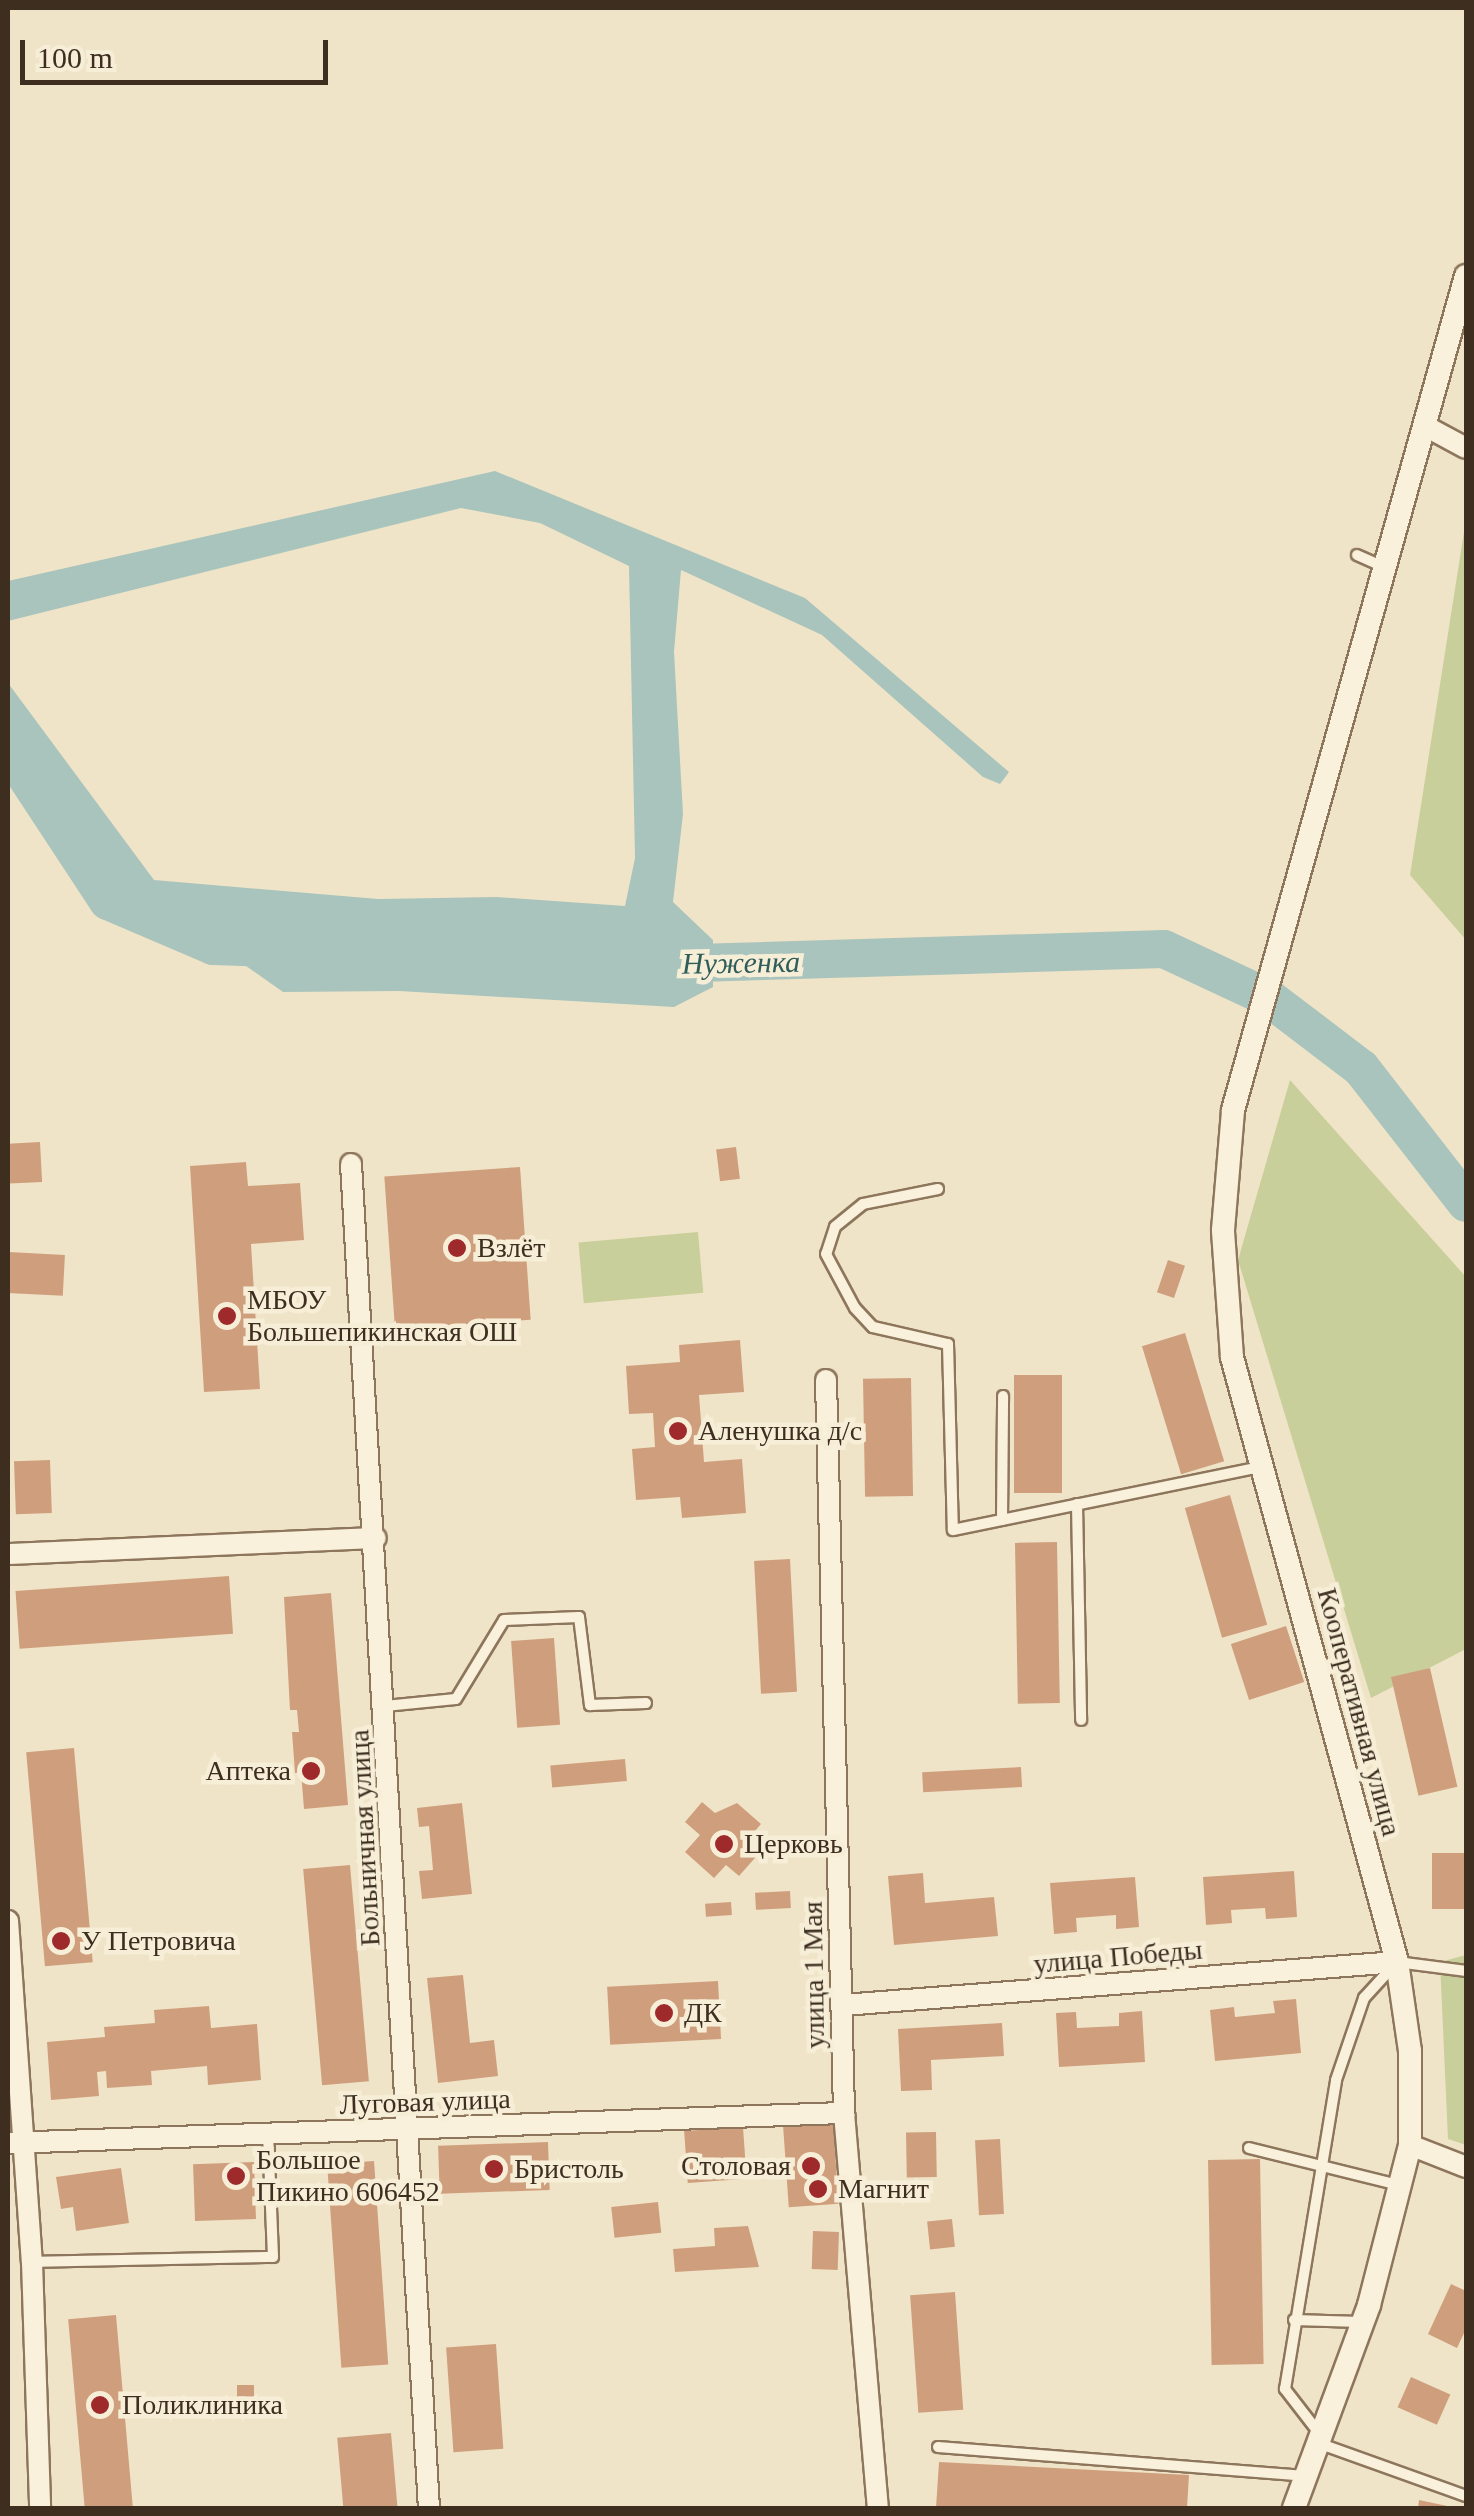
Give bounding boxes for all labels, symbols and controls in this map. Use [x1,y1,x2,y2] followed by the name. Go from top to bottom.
[25,20,332,82] scale bar
[37,41,113,74] text: 100 m
[682,944,800,982] water label: Нуженка
[477,1231,545,1265] place label: Взлёт
[446,1237,468,1259] marker: Взлёт
[247,1283,517,1349] place label: МБОУ Большепикинская ОШ
[216,1305,238,1327] marker: МБОУ Большепикинская ОШ
[698,1414,862,1448] place label: Аленушка д/с
[667,1420,689,1442] marker: Аленушка д/с
[1310,1584,1408,1840] street label: Кооперативная улица
[343,1729,387,1947] street label: Больничная улица
[206,1754,291,1788] place label: Аптека
[300,1760,322,1782] marker: Аптека
[744,1827,843,1861] place label: Церковь
[713,1833,735,1855] marker: Церковь
[796,1901,832,2049] street label: улица 1 Мая
[81,1924,236,1958] place label: У Петровича
[50,1930,72,1952] marker: У Петровича
[1032,1933,1204,1981] street label: улица Победы
[684,1996,722,2030] place label: ДК
[653,2002,675,2024] marker: ДК
[339,2082,511,2122] street label: Луговая улица
[256,2143,440,2209] place label: Большое Пикино 606452
[681,2149,791,2183] place label: Столовая
[514,2152,624,2186] place label: Бристоль
[800,2155,822,2177] marker: Столовая
[483,2158,505,2180] marker: Бристоль
[225,2165,247,2187] marker: Большое Пикино 606452
[838,2172,929,2206] place label: Магнит
[807,2178,829,2200] marker: Магнит
[122,2388,283,2422] place label: Поликлиника
[87,2392,113,2418] marker: Поликлиника

